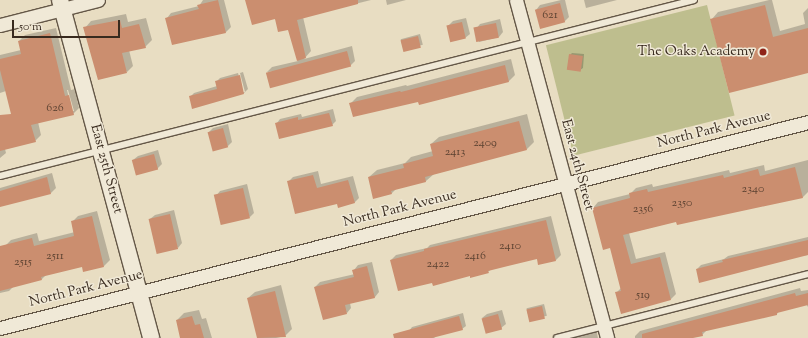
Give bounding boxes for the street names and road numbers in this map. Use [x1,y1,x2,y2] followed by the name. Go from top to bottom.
[655,108,773,152] street label: North Park Avenue
[557,118,597,212] street label: East 24th Street
[86,123,126,215] street label: East 25th Street
[341,187,459,231] street label: North Park Avenue
[27,267,145,311] street label: North Park Avenue

